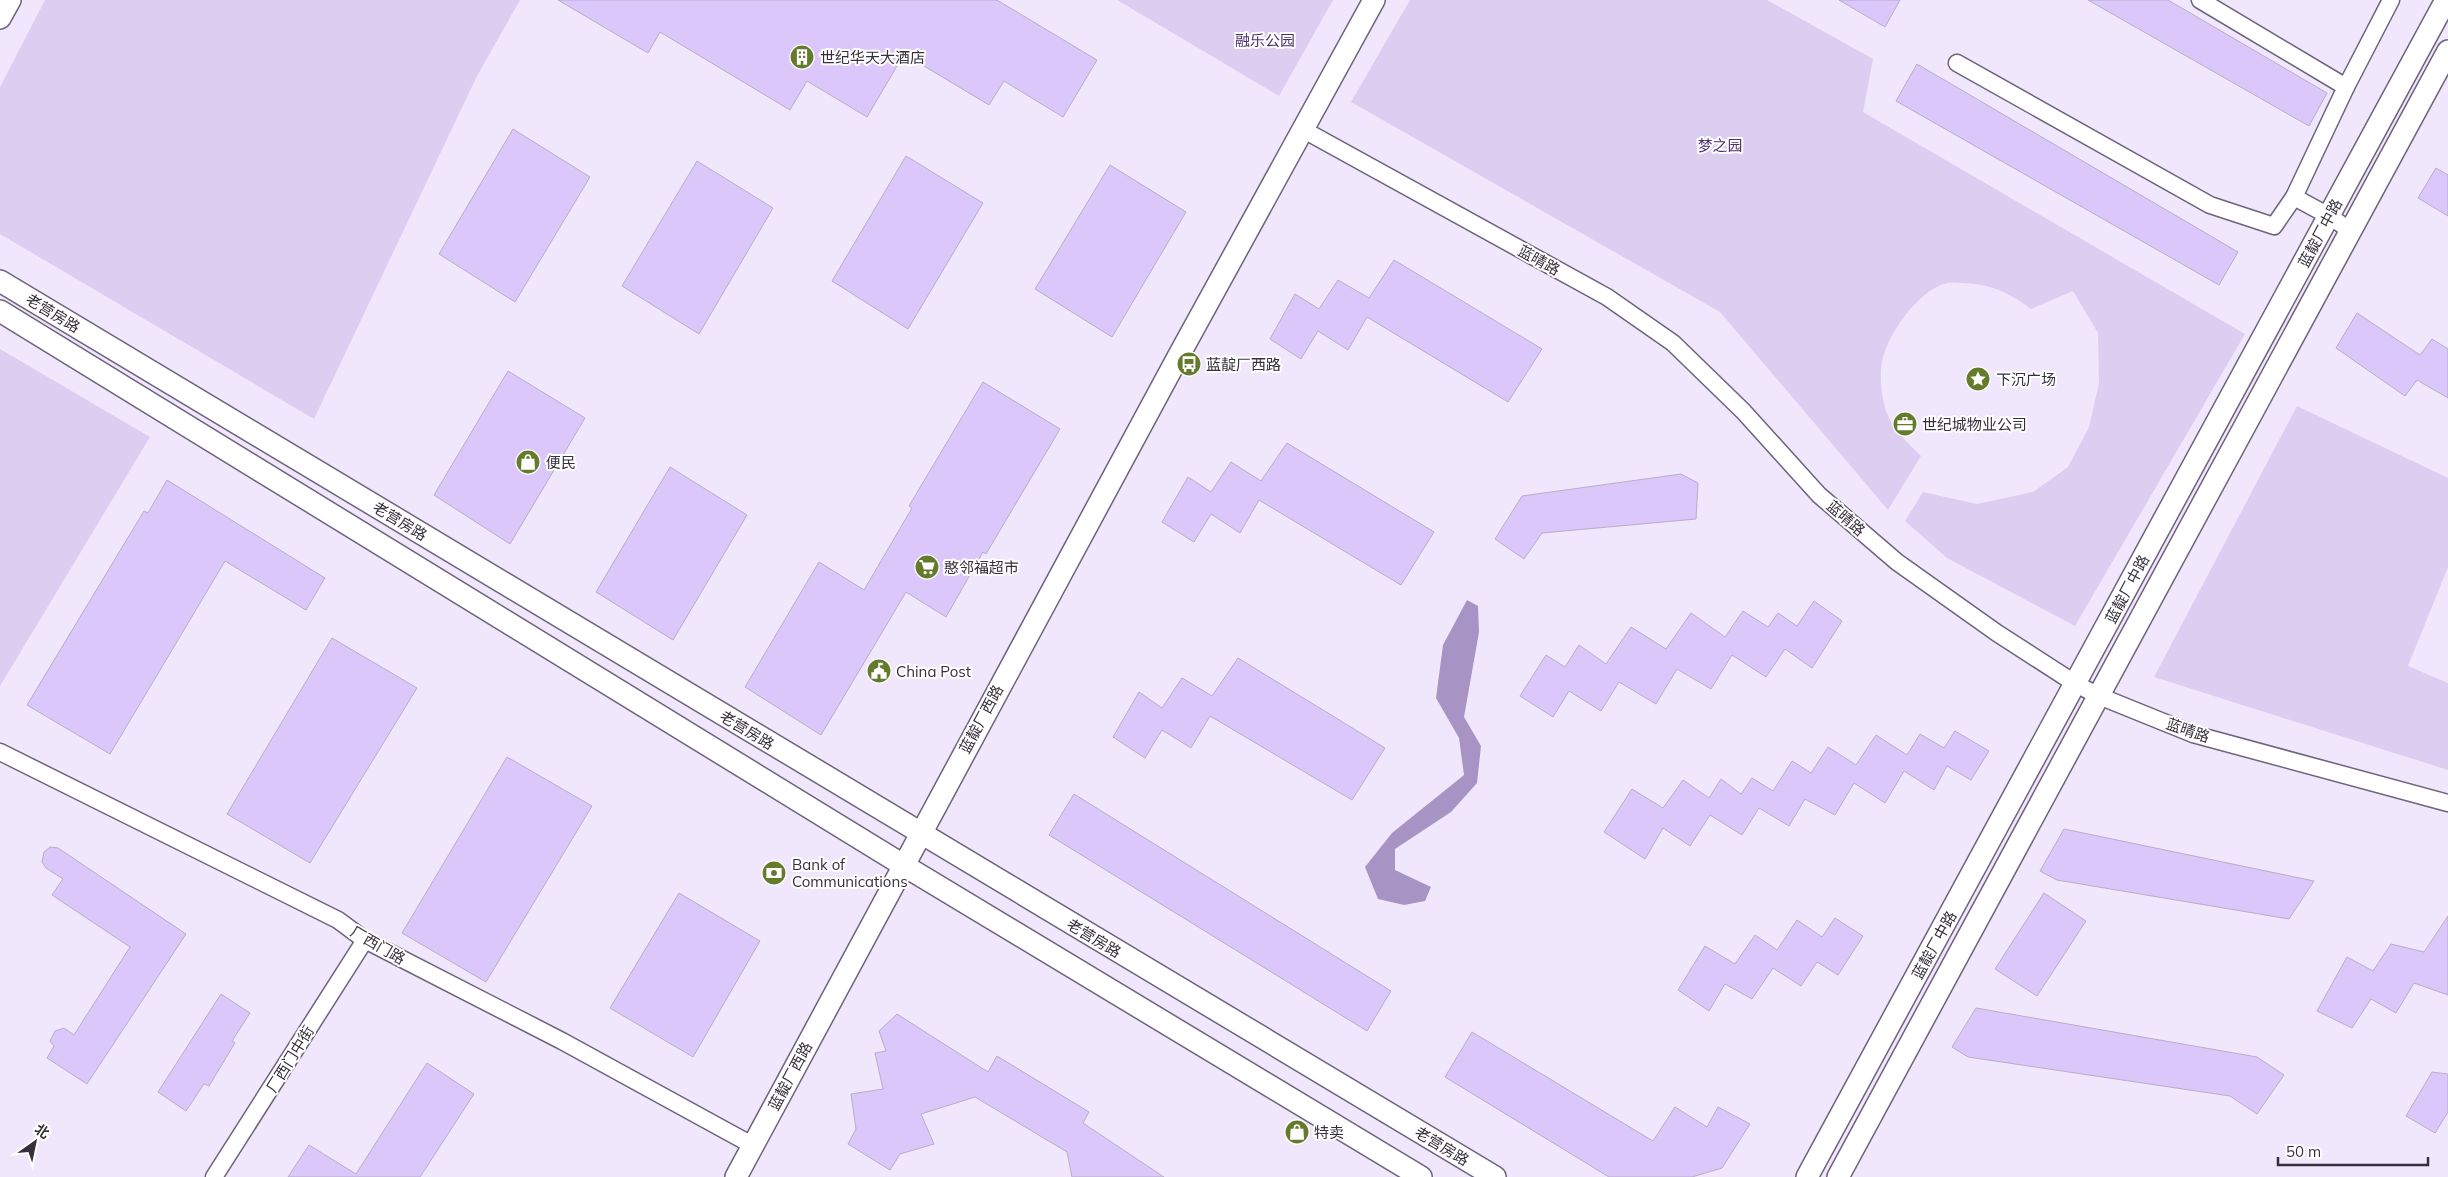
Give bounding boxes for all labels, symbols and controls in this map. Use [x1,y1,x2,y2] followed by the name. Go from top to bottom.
[1235,31,1295,50] park label: 融乐公园
[789,44,815,70] building icon: 世纪华天大酒店
[820,48,925,67] place label: 世纪华天大酒店
[1697,136,1743,155] park label: 梦之园
[2294,195,2346,271] street label: 蓝靛厂中路
[1515,241,1563,279] street label: 蓝晴路
[22,289,84,337] street label: 老营房路
[1176,351,1202,377] bus stop icon: 蓝靛厂西路
[1206,355,1281,374] place label: 蓝靛厂西路
[1965,366,1991,392] place icon: 下沉广场
[1996,370,2056,389] place label: 下沉广场
[1892,411,1918,437] office icon: 世纪城物业公司
[1922,415,2027,434] place label: 世纪城物业公司
[515,449,541,475] shop icon: 便民
[546,453,576,472] place label: 便民
[1823,496,1869,540] street label: 蓝晴路
[369,497,431,545] street label: 老营房路
[2101,551,2153,627] street label: 蓝靛厂中路
[914,554,940,580] supermarket icon: 憨邻福超市
[944,558,1019,577] place label: 憨邻福超市
[866,658,892,684] public building icon: China Post
[896,662,971,681] place label: China Post
[955,681,1007,757] street label: 蓝靛厂西路
[716,706,778,754] street label: 老营房路
[2164,714,2212,746] street label: 蓝晴路
[792,855,908,891] place label: Bank of Communications
[761,860,787,886] bank icon: Bank of Communications
[1908,908,1960,982] street label: 蓝靛厂中路
[1063,914,1125,962] street label: 老营房路
[347,922,409,968] street label: 厂西门路
[262,1022,318,1096] street label: 厂西门中街
[764,1038,816,1114] street label: 蓝靛厂西路
[10,1117,60,1167] north arrow
[1284,1119,1310,1145] shop icon: 特卖
[31,1120,53,1142] text: 北
[1411,1122,1473,1170] street label: 老营房路
[1314,1123,1344,1142] place label: 特卖
[2278,1134,2428,1166] scale bar
[2286,1142,2321,1161] text: 50 m

